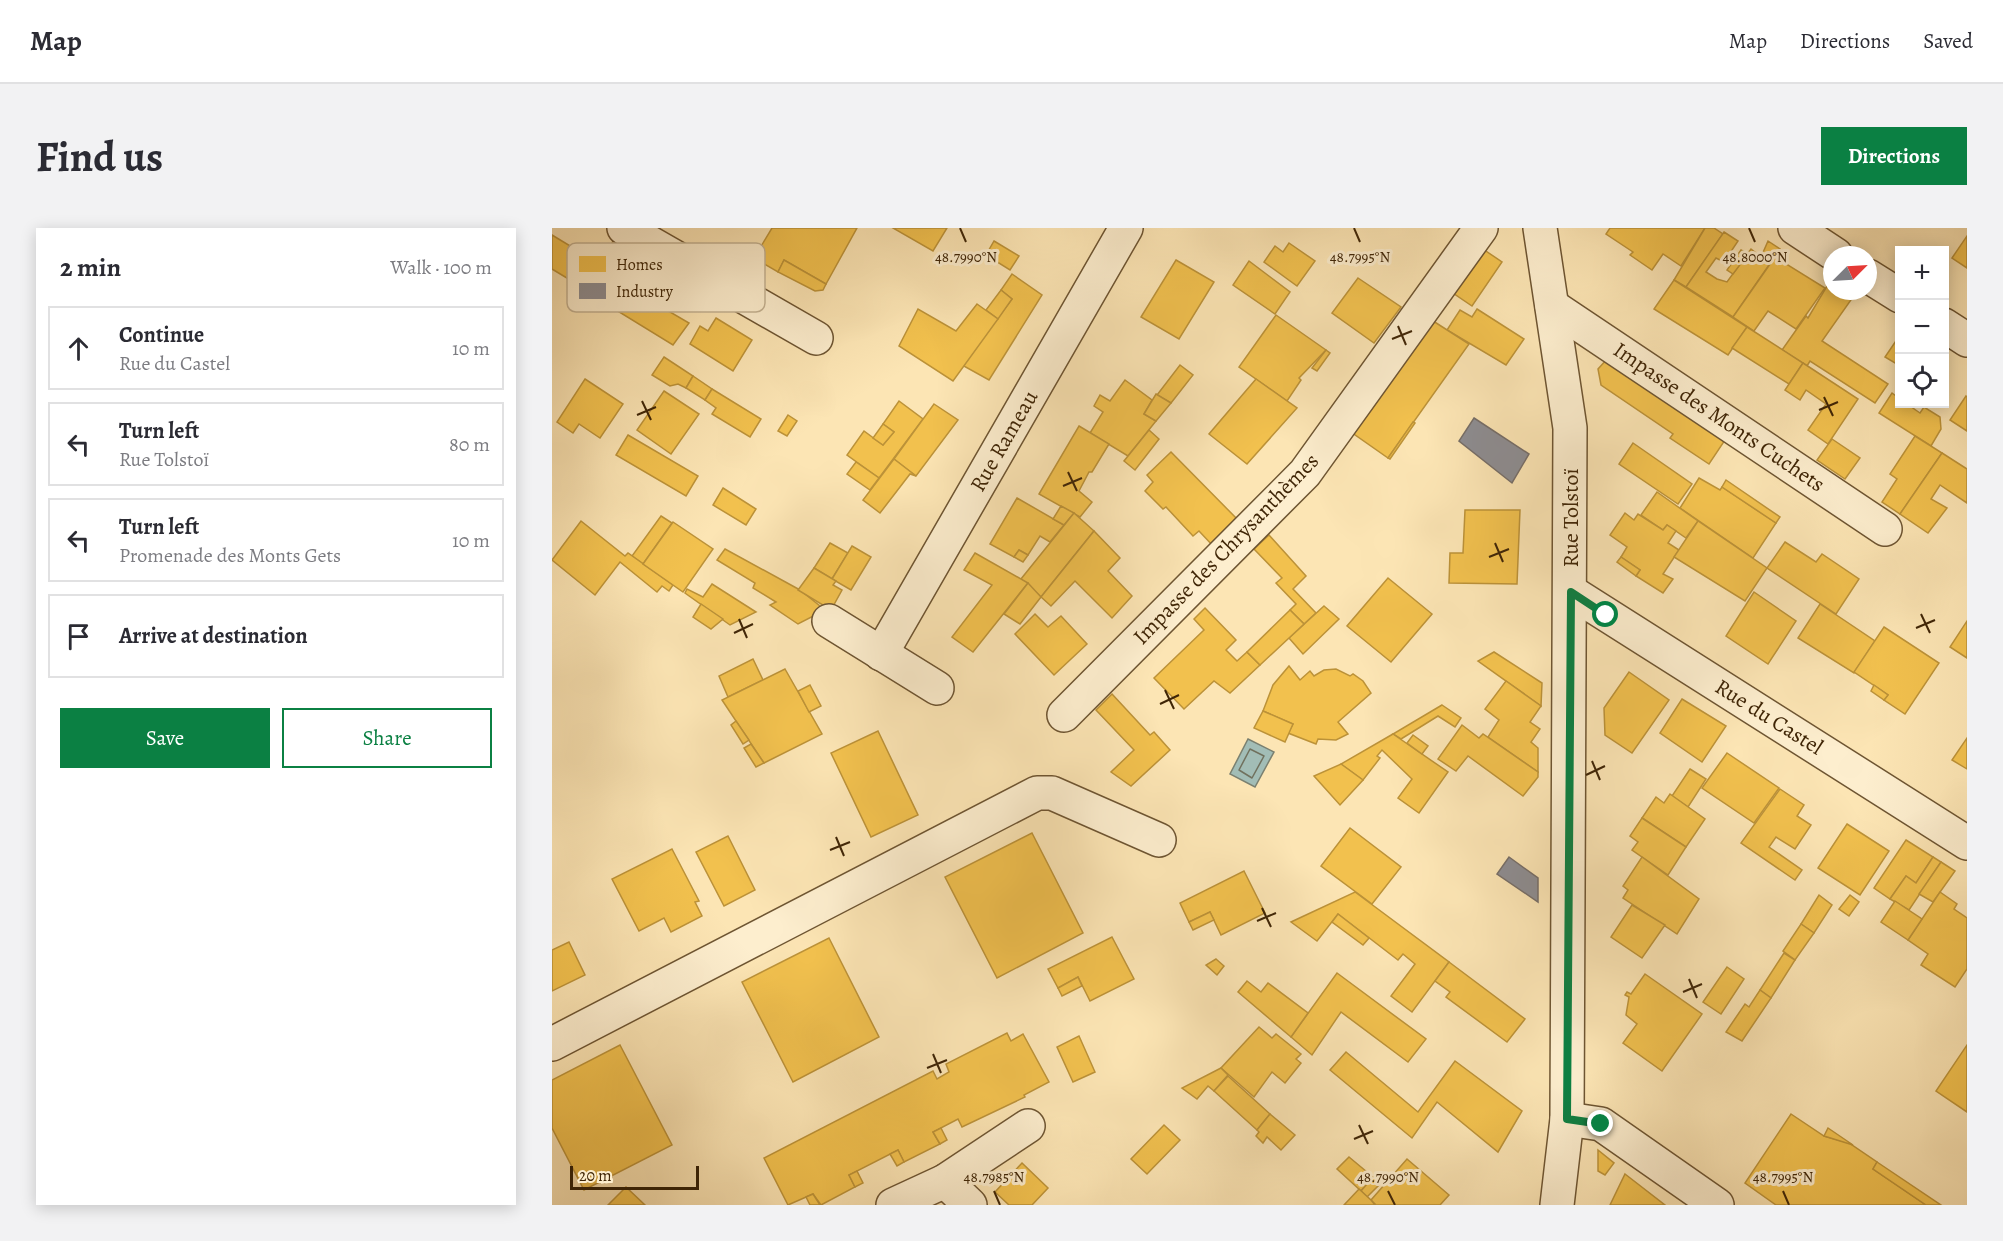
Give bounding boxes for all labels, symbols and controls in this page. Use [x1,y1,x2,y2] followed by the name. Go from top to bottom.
[30,22,82,60] text: Map
[1729,27,1767,55] text: Map
[1800,27,1890,55] text: Directions
[1923,27,1973,55] text: Saved
[1821,127,1967,185] button: Directions
[36,128,163,185] text: Find us
[567,243,765,312] legend
[1823,246,1877,300] north arrow
[1895,246,1949,408] map controls
[1895,246,1949,300] button: +
[935,247,997,267] text: 48.7990°N
[1330,247,1390,267] text: 48.7995°N
[1722,247,1788,267] text: 48.8000°N
[60,250,121,285] text: 2 min
[390,254,492,281] text: Walk · 100 m
[616,254,663,276] text: Homes
[616,281,674,303] text: Industry
[1895,300,1949,354] button: −
[119,320,204,350] text: Continue
[62,332,95,365] icon: ahead
[452,335,490,362] text: 10 m
[1607,335,1831,499] street label: Impasse des Monts Cuchets
[119,350,230,377] text: Rue du Castel
[1895,354,1949,408] button: locate
[963,385,1045,497] street label: Rue Rameau
[119,416,199,446] text: Turn left
[62,428,95,461] icon: left
[449,431,490,458] text: 80 m
[119,446,209,473] text: Rue Tolstoï
[1126,447,1326,651] street label: Impasse des Chrysanthèmes
[1556,468,1586,568] street label: Rue Tolstoï
[119,512,199,542] text: Turn left
[62,524,95,557] icon: left
[452,527,490,554] text: 10 m
[119,542,341,569] text: Promenade des Monts Gets
[1592,601,1618,627] route start
[62,620,95,653] icon: arrive
[119,621,308,651] text: Arrive at destination
[1709,672,1829,762] street label: Rue du Castel
[60,708,270,768] button: Save
[282,708,492,768] button: Share
[1587,1110,1613,1136] route end
[570,1163,699,1190] scale bar
[579,1165,612,1187] text: 20 m
[964,1167,1025,1187] text: 48.7985°N
[1357,1167,1419,1187] text: 48.7990°N
[1753,1167,1813,1187] text: 48.7995°N

